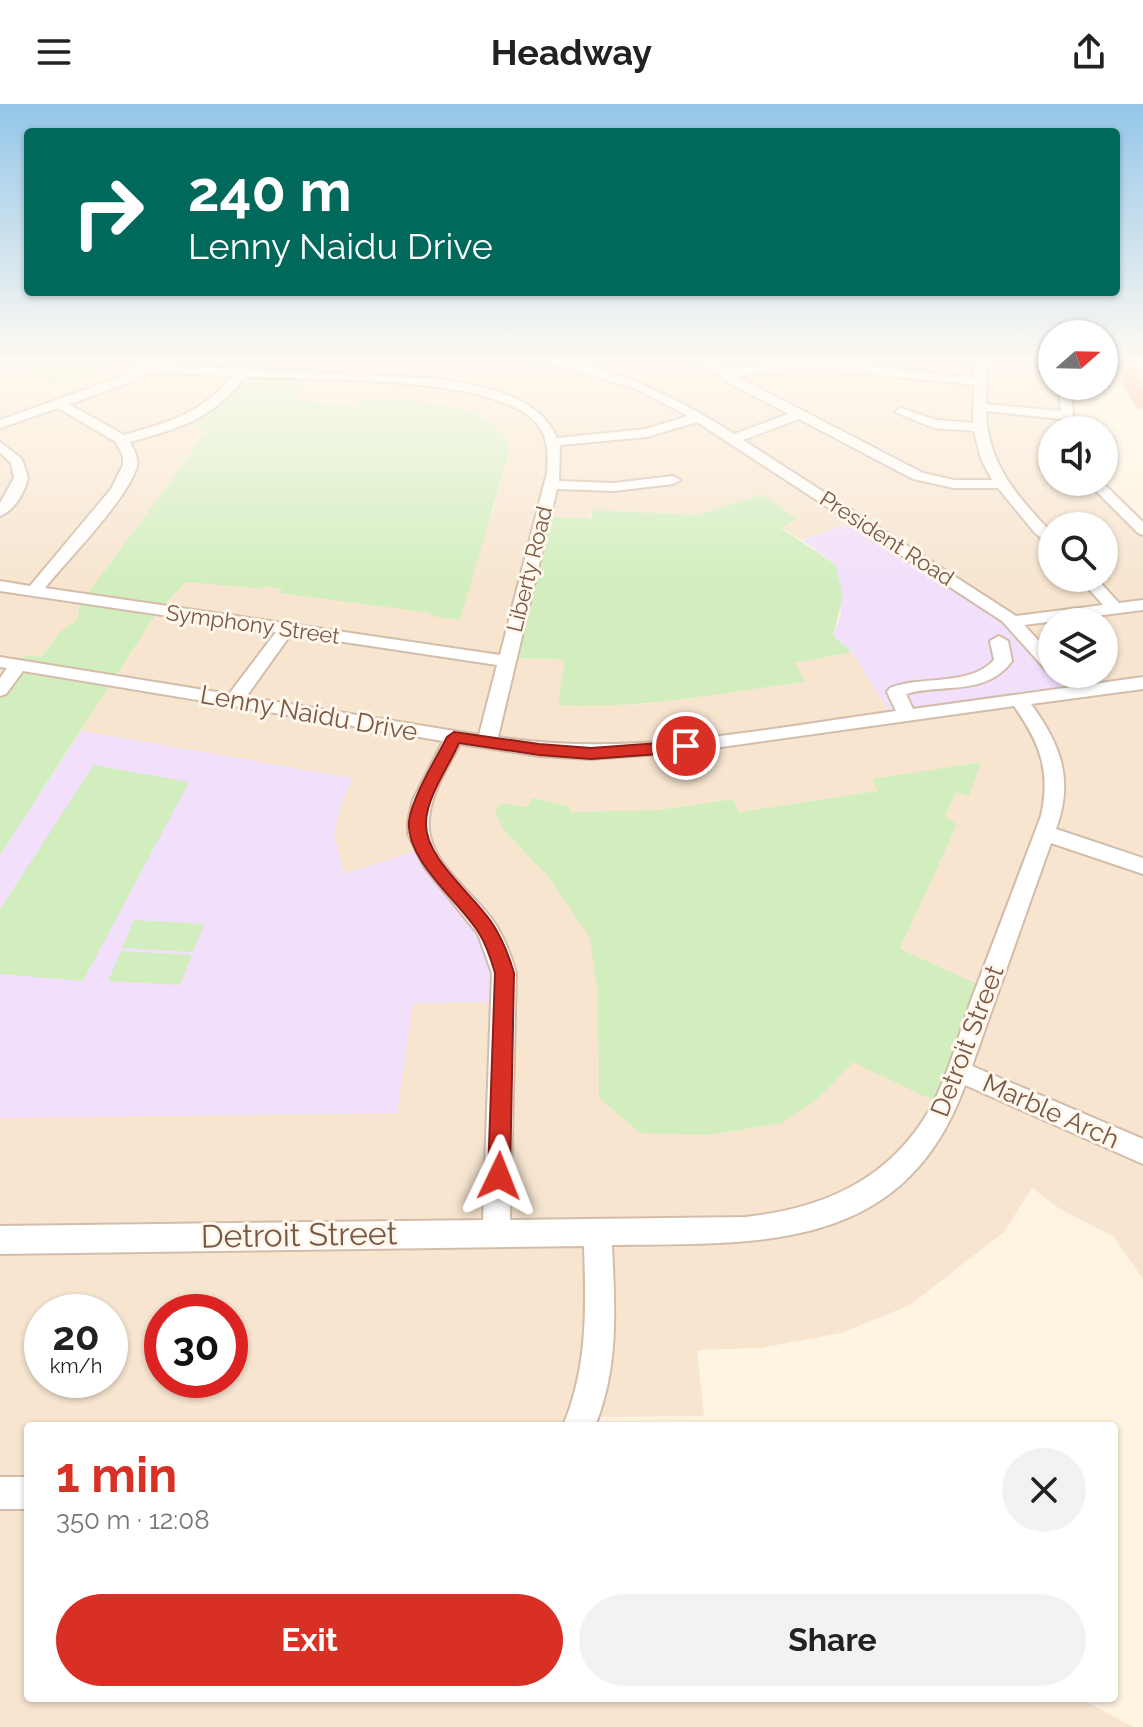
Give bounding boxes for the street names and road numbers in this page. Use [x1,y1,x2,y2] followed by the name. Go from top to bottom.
[815,485,959,591] street label: President Road
[501,503,557,635] street label: Liberty Road
[164,599,342,649] street label: Symphony Street
[198,679,420,747] street label: Lenny Naidu Drive
[924,961,1010,1121] street label: Detroit Street
[978,1068,1124,1154] street label: Marble Arch
[200,1214,398,1255] street label: Detroit Street

